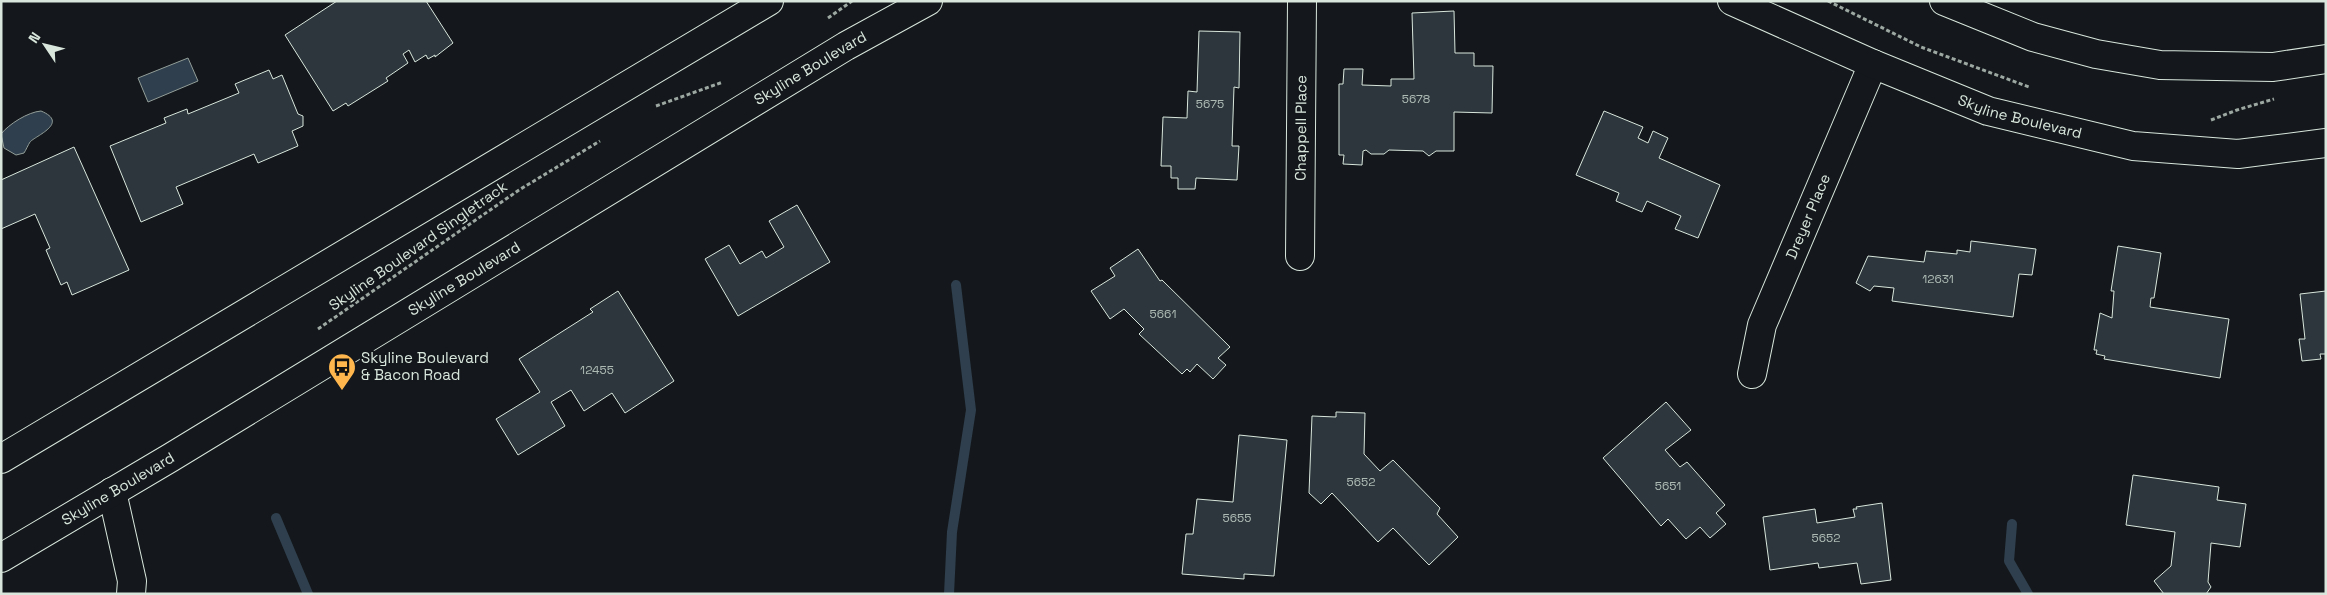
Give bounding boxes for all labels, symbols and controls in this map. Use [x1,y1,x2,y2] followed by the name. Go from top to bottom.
[20,20,70,70] north arrow
[750,27,870,109] street label: Skyline Boulevard
[24,29,44,47] text: N
[1291,75,1310,181] street label: Chappell Place
[1955,90,2084,142] street label: Skyline Boulevard
[1402,91,1430,107] house number: 5678
[1196,96,1224,112] house number: 5675
[1781,171,1834,262] street label: Dreyer Place
[325,177,511,315] street label: Skyline Boulevard Singletrack
[405,238,523,320] street label: Skyline Boulevard
[1922,271,1954,287] house number: 12631
[1150,306,1176,322] house number: 5661
[361,348,489,384] place label: Skyline Boulevard & Bacon Road
[327,352,357,391] bus stop icon: Skyline Boulevard & Bacon Road
[580,362,614,378] house number: 12455
[58,448,178,529] street label: Skyline Boulevard
[1347,474,1375,490] house number: 5652
[1655,478,1681,494] house number: 5651
[1223,510,1251,526] house number: 5655
[1812,530,1840,546] house number: 5652

